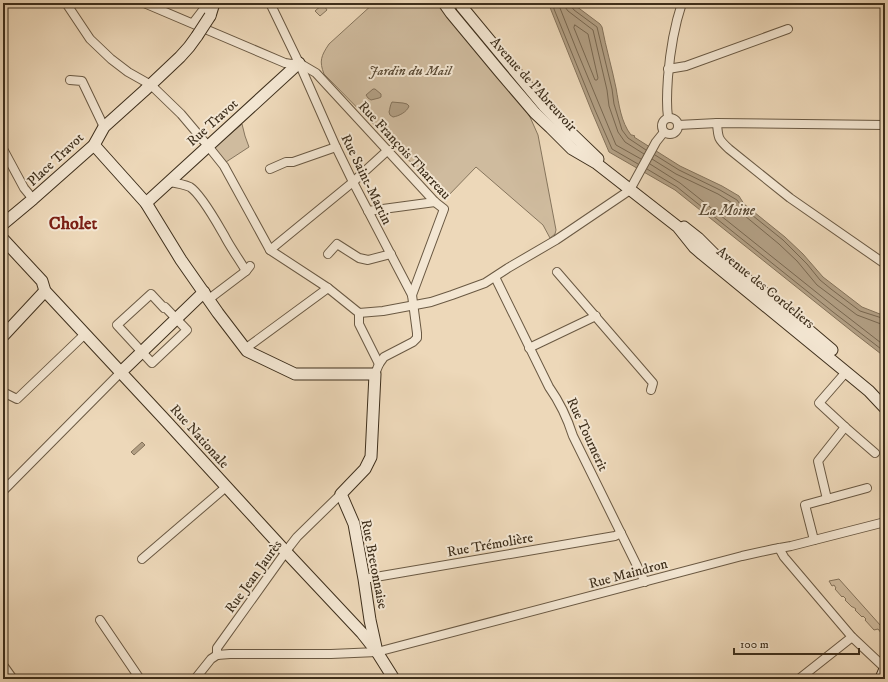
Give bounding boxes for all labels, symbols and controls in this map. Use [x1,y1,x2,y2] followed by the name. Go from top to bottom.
[486,34,581,136] street label: Avenue de l’Abreuvoir
[368,62,453,80] park label: Jardin du Mail
[183,95,242,150] street label: Rue Travot
[354,98,455,204] street label: Rue François Tharreau
[24,129,88,190] street label: Place Travot
[336,131,396,228] street label: Rue Saint-Martin
[698,201,756,220] water label: La Moine
[49,213,98,235] district label: Cholet
[713,243,818,333] street label: Avenue des Cordeliers
[562,395,612,475] street label: Rue Tournerit
[166,401,233,473] street label: Rue Nationale
[357,518,392,611] street label: Rue Bretonnaise
[446,529,535,561] street label: Rue Trémolière
[221,536,287,617] street label: Rue Jean Jaurès
[587,555,670,593] street label: Rue Maindron
[734,630,859,656] scale bar
[740,637,769,652] text: 100 m

